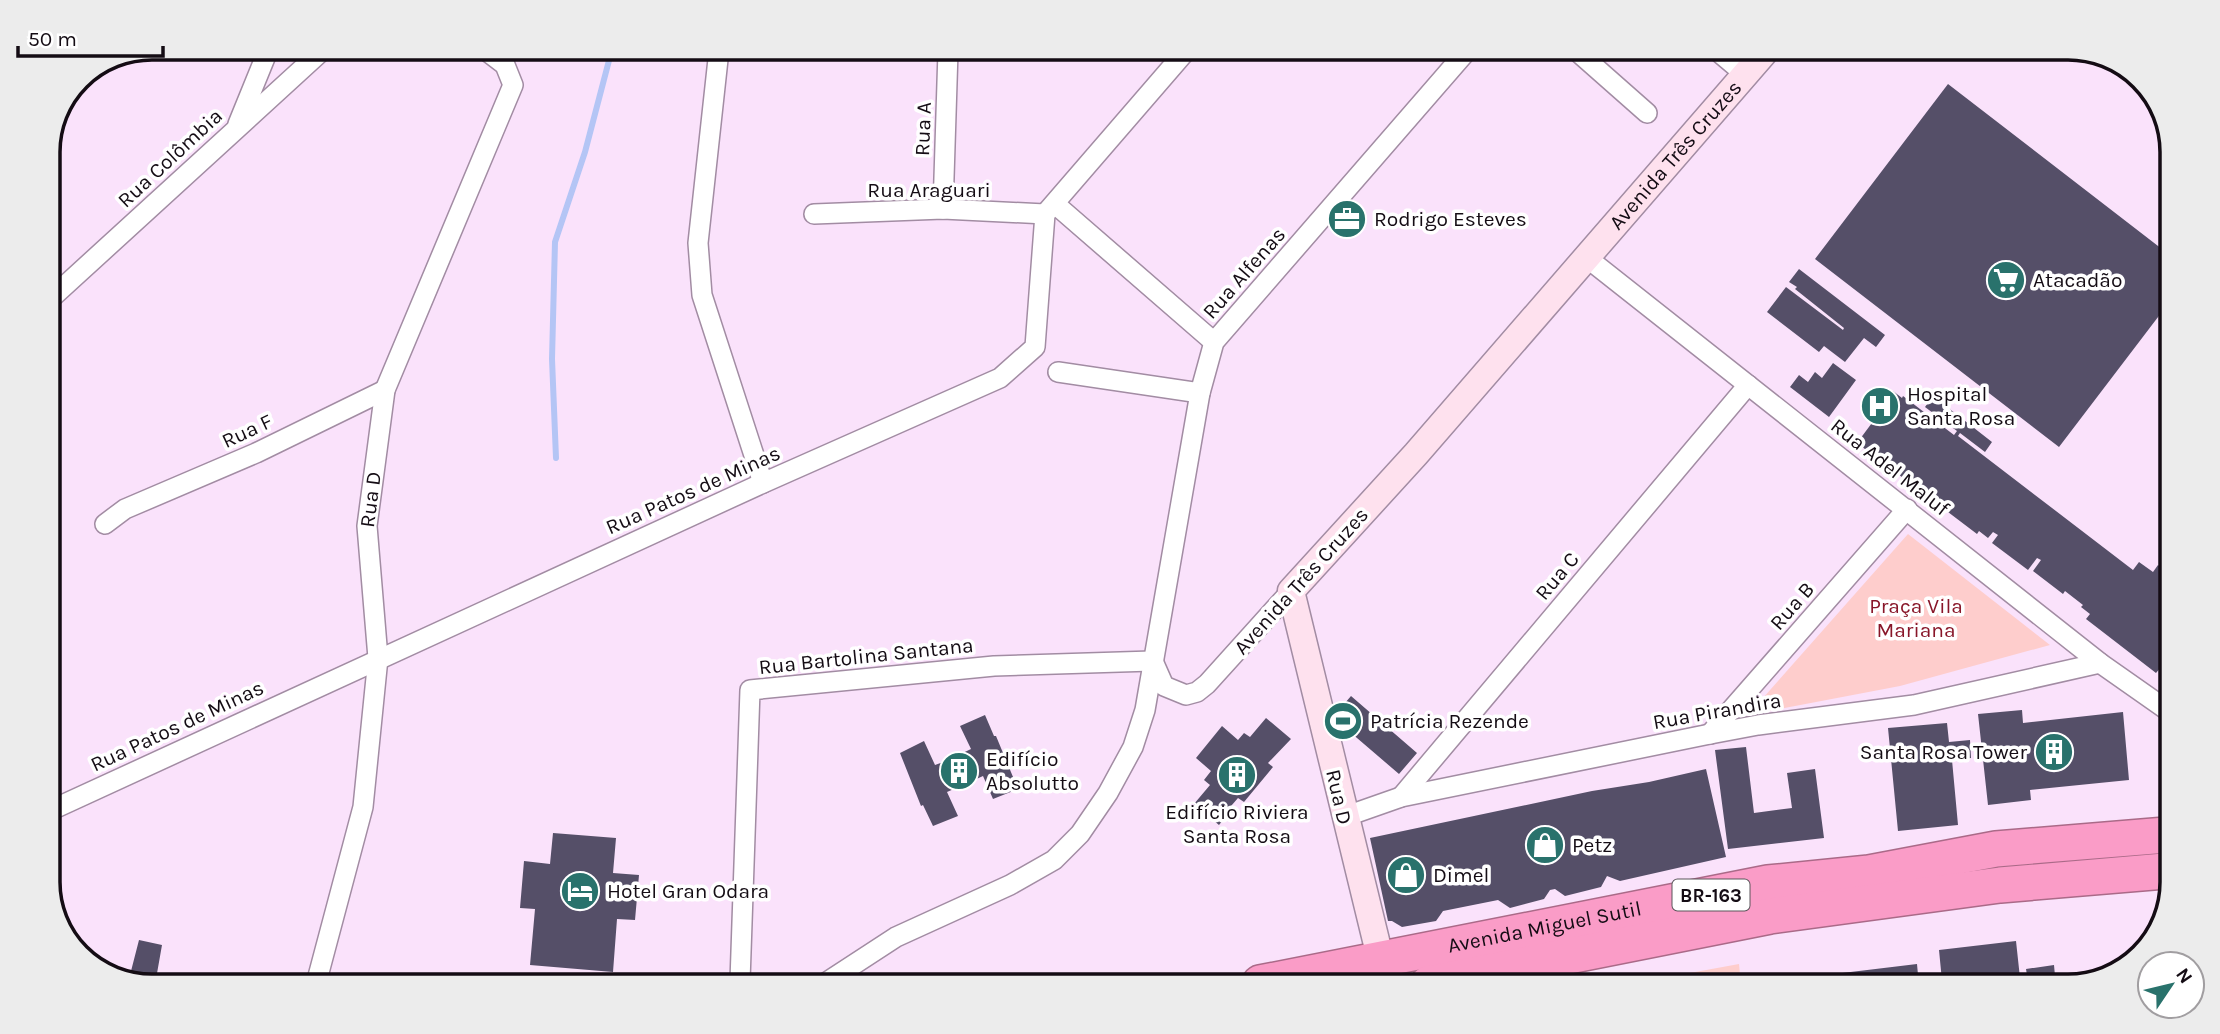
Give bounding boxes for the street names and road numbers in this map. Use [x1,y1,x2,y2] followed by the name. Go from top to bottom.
[1604,76,1746,234] street label: Avenida Três Cruzes
[910,101,936,157] street label: Rua A
[113,104,227,212] street label: Rua Colômbia
[867,178,991,202] street label: Rua Araguari
[1198,222,1290,324] street label: Rua Alfenas
[218,409,276,453] street label: Rua F
[1826,413,1955,521] street label: Rua Adel Maluf
[602,441,784,539] street label: Rua Patos de Minas
[355,470,386,529] street label: Rua D
[1229,503,1373,659] street label: Avenida Três Cruzes
[1530,547,1584,605] street label: Rua C
[1765,577,1819,635] street label: Rua B
[757,633,975,679] street label: Rua Bartolina Santana
[87,675,267,777] street label: Rua Patos de Minas
[1651,688,1783,734] street label: Rua Pirandira
[1321,767,1357,827] street label: Rua D
[1672,880,1750,911] road number: BR-163
[1446,896,1643,958] street label: Avenida Miguel Sutil

